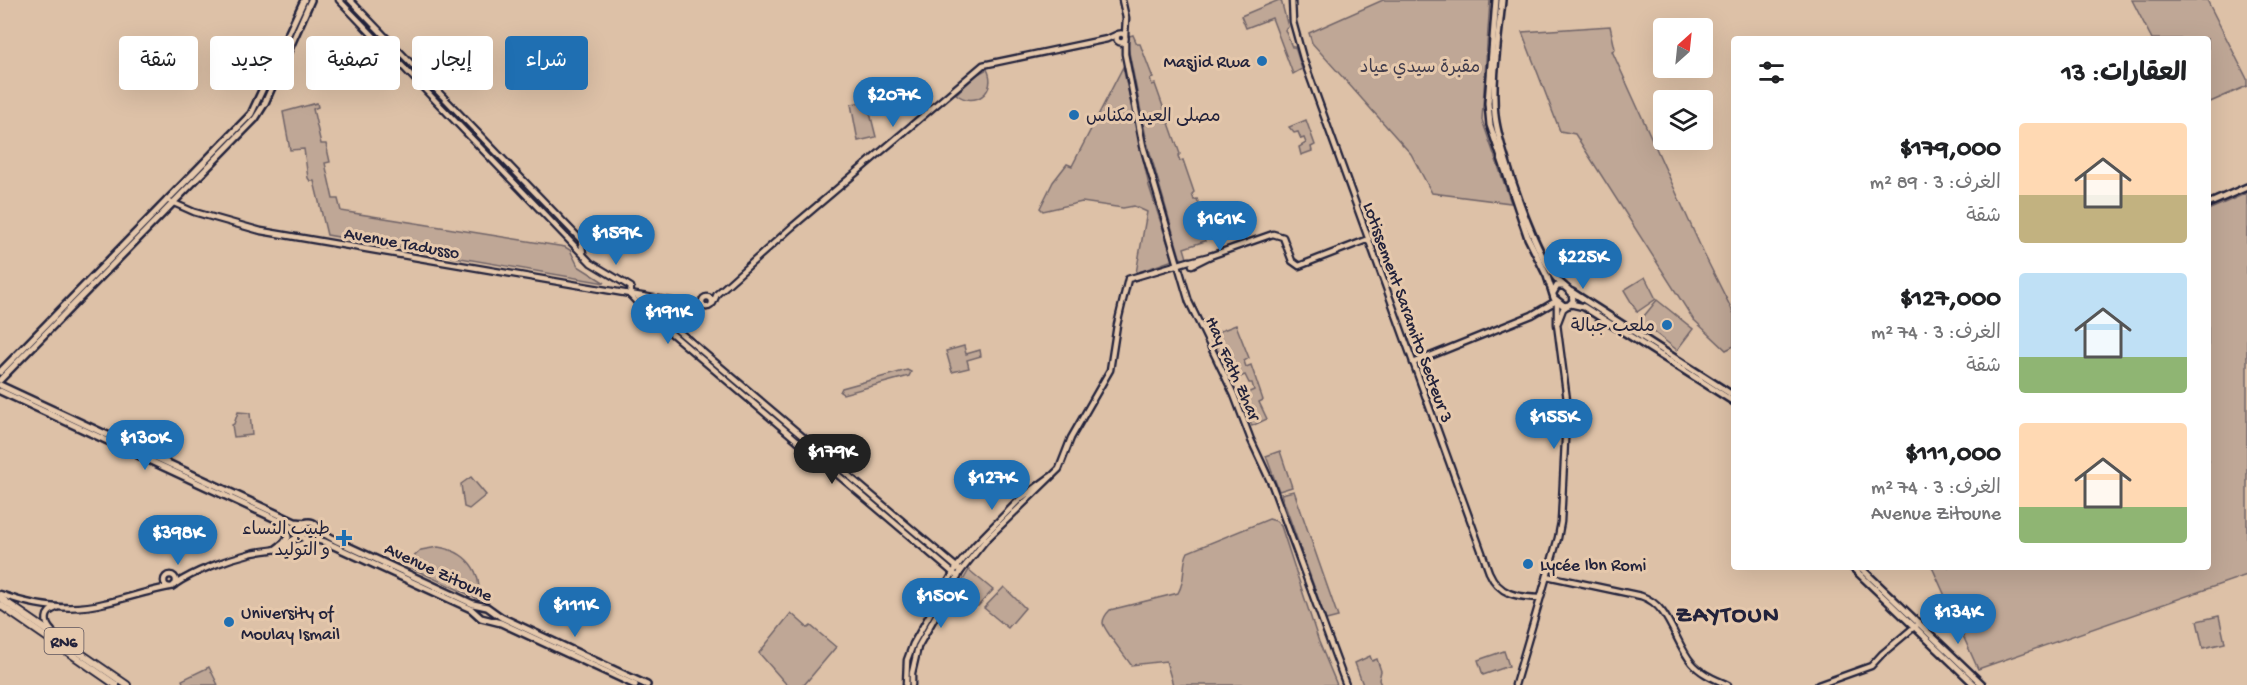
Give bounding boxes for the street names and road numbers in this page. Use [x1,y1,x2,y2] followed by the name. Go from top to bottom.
[1357,200,1456,426] street label: Lotissement Saramito Secteur 3
[342,224,461,265] street label: Avenue Tadusso
[1199,314,1265,426] street label: Hay Fath Zhar
[381,539,496,608] street label: Avenue Zitoune
[44,628,84,654] road number: RN6

